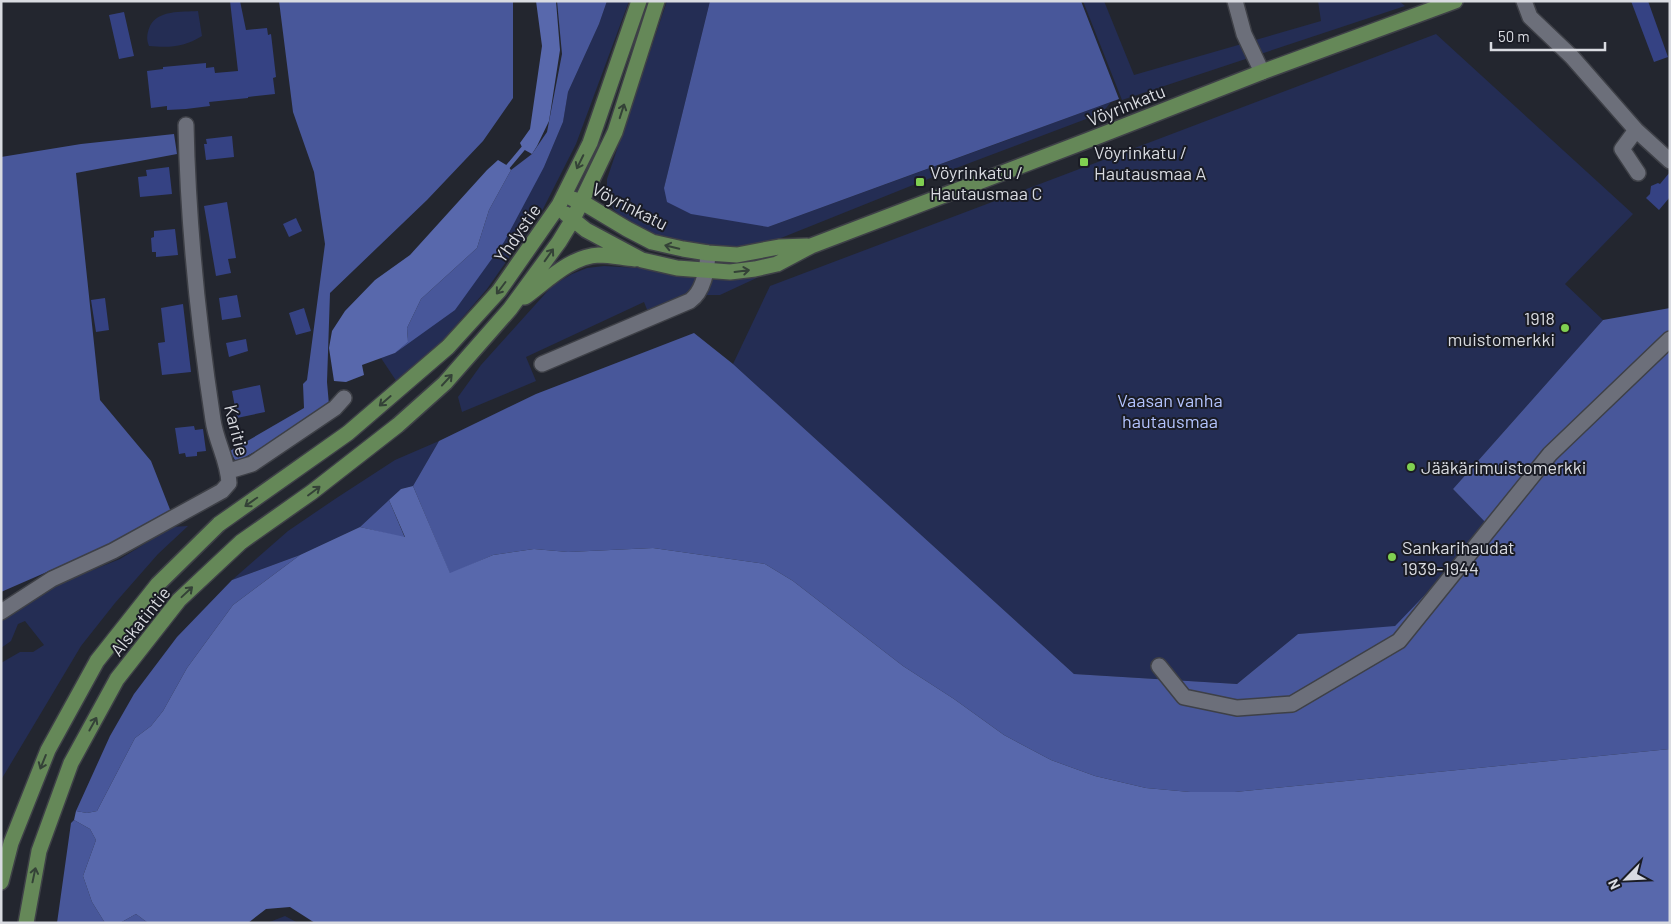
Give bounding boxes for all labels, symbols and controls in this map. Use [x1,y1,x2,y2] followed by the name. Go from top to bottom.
[1491,20,1605,52] scale bar
[1498,27,1530,45] text: 50 m
[1084,79,1168,131] street label: Vöyrinkatu
[618,103,627,119] one-way arrow
[1094,141,1207,184] place label: Vöyrinkatu / Hautausmaa A
[575,154,584,169] one-way arrow
[1078,156,1090,168] marker: Vöyrinkatu / Hautausmaa A
[930,161,1042,204] place label: Vöyrinkatu / Hautausmaa C
[914,176,926,188] marker: Vöyrinkatu / Hautausmaa C
[588,178,672,234] street label: Vöyrinkatu
[489,199,545,267] street label: Yhdystie
[664,242,680,251] one-way arrow
[544,248,554,262] one-way arrow
[734,266,750,276] one-way arrow
[495,281,506,294] one-way arrow
[1448,307,1555,350] place label: 1918 muistomerkki
[1559,322,1571,334] marker: 1918 muistomerkki
[441,373,453,386] one-way arrow
[1117,389,1223,432] park label: Vaasan vanha hautausmaa
[378,396,391,407] one-way arrow
[220,402,254,458] street label: Karitie
[1421,456,1586,478] place label: Jääkärimuistomerkki
[1405,461,1417,473] marker: Jääkärimuistomerkki
[307,486,321,496] one-way arrow
[244,497,258,507] one-way arrow
[1402,536,1515,579] place label: Sankarihaudat 1939-1944
[1386,551,1398,563] marker: Sankarihaudat 1939-1944
[105,582,175,660] street label: Alskatintie
[181,586,194,598] one-way arrow
[88,717,98,731] one-way arrow
[37,754,47,769] one-way arrow
[1601,854,1651,904] north arrow
[30,867,40,883] one-way arrow
[1604,877,1623,892] text: N

